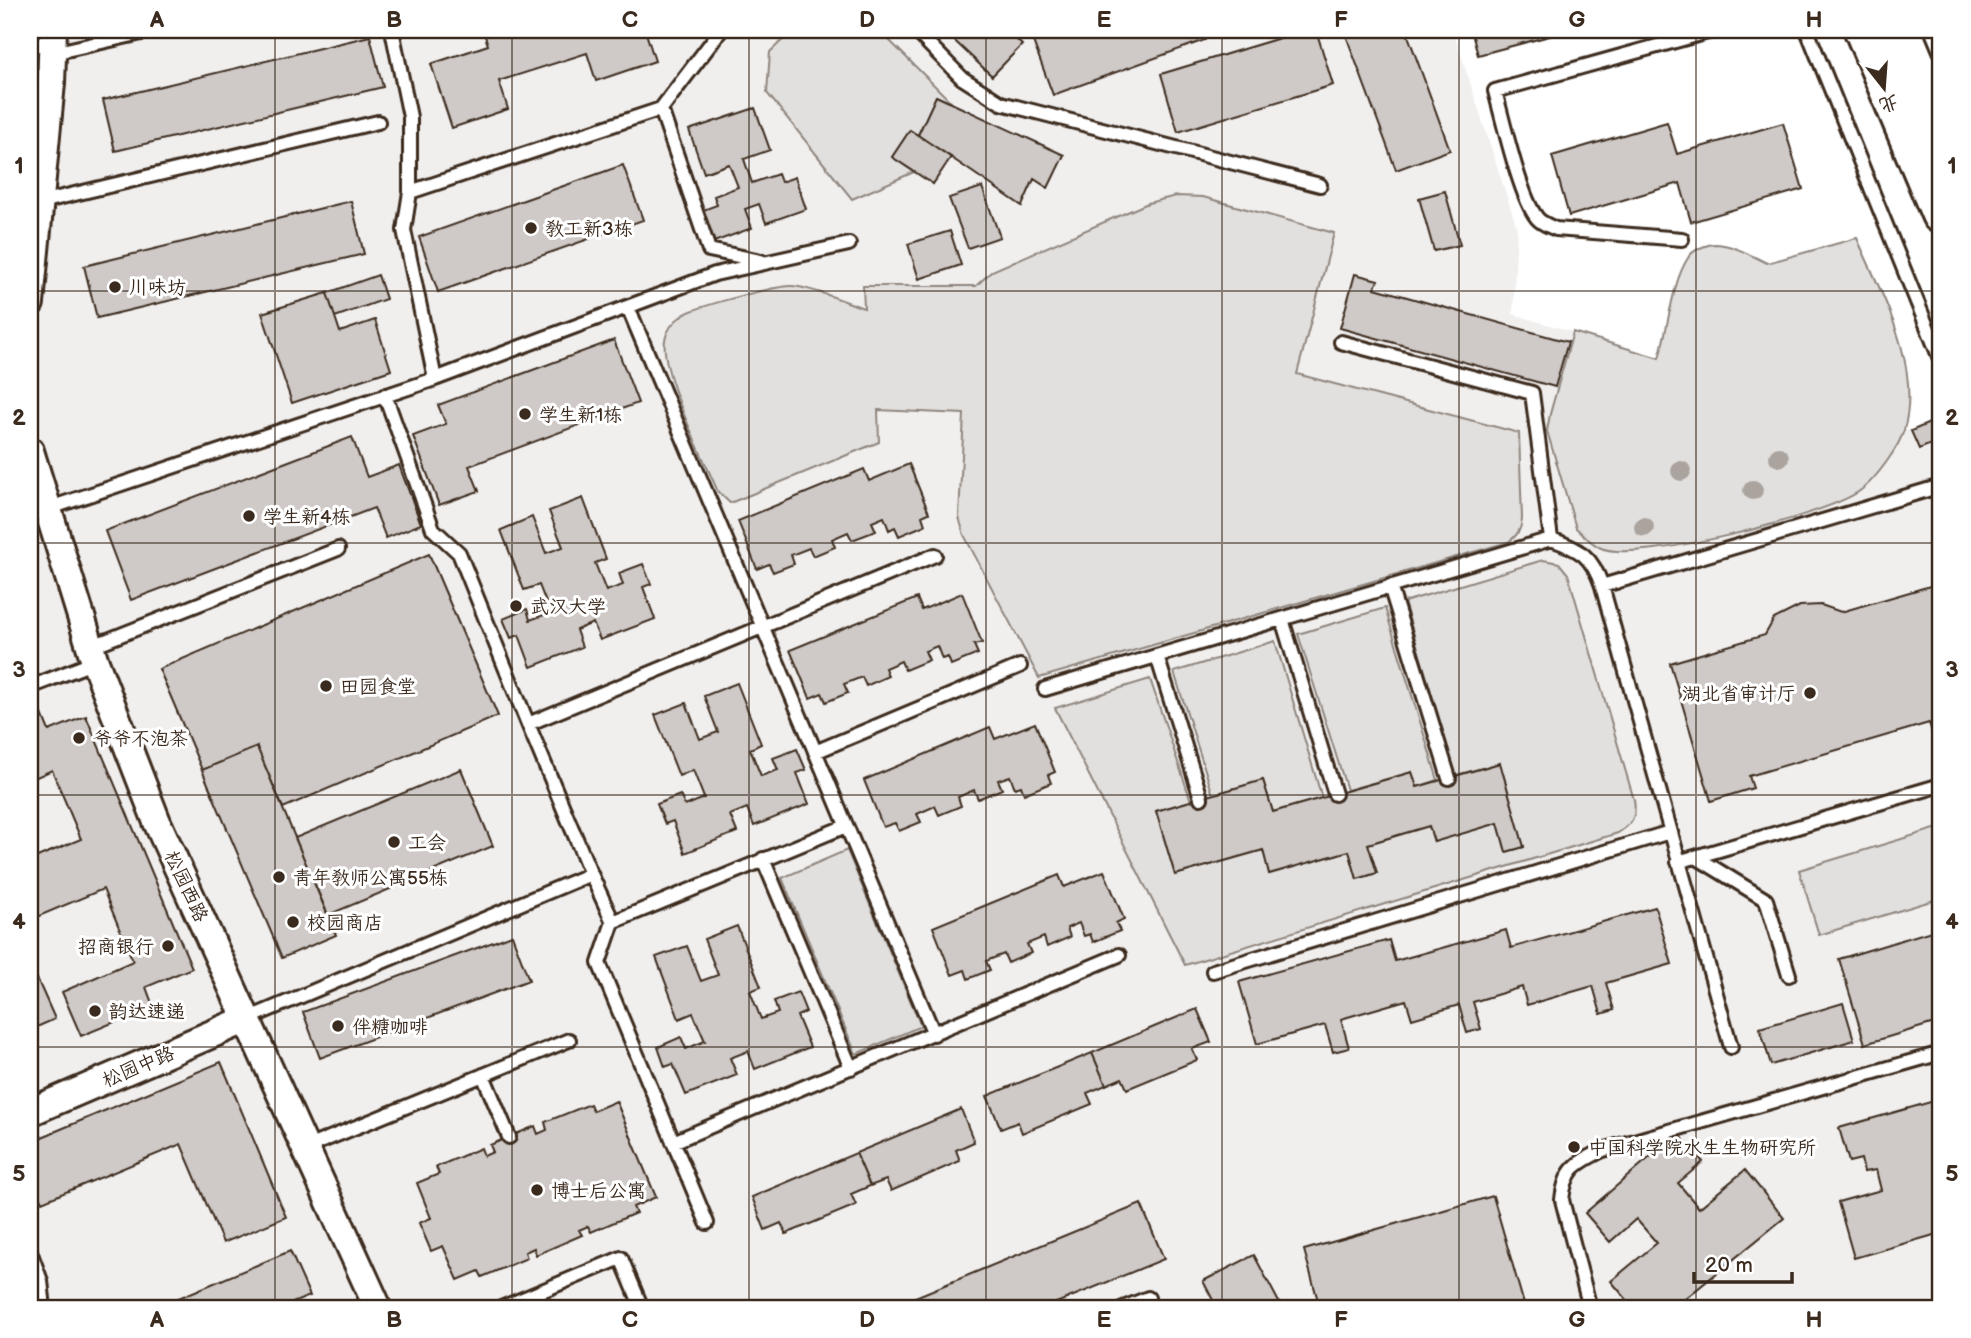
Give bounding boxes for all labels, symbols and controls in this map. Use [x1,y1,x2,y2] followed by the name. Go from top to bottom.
[149,6,165,34] text: A
[386,6,402,34] text: B
[622,6,638,34] text: C
[859,6,875,34] text: D
[1097,6,1112,34] text: E
[1334,6,1348,34] text: F
[1569,6,1586,34] text: G
[1805,6,1823,34] text: H
[1848,52,1918,122] north arrow
[1876,89,1901,117] text: 北
[14,152,24,180] text: 1
[1947,152,1957,180] text: 1
[545,218,633,241] place label: 教工新3栋
[523,220,539,236] marker: 教工新3栋
[129,277,186,300] place label: 川味坊
[107,279,123,295] marker: 川味坊
[12,404,26,432] text: 2
[539,404,622,427] place label: 学生新1栋
[1945,404,1959,432] text: 2
[517,406,533,422] marker: 学生新1栋
[263,506,351,529] place label: 学生新4栋
[241,508,257,524] marker: 学生新4栋
[530,596,606,619] place label: 武汉大学
[508,598,524,614] marker: 武汉大学
[12,656,26,684] text: 3
[1945,656,1959,684] text: 3
[340,676,416,699] place label: 田园食堂
[318,678,334,694] marker: 田园食堂
[1682,683,1796,706] place label: 湖北省审计厅
[1802,685,1818,701] marker: 湖北省审计厅
[93,728,188,751] place label: 爷爷不泡茶
[71,730,87,746] marker: 爷爷不泡茶
[408,832,446,855] place label: 工会
[386,834,402,850] marker: 工会
[159,847,212,926] street label: 松园西路
[293,867,448,890] place label: 青年教师公寓55栋
[271,869,287,885] marker: 青年教师公寓55栋
[12,908,26,936] text: 4
[1945,908,1959,936] text: 4
[307,912,383,935] place label: 校园商店
[285,914,301,930] marker: 校园商店
[78,936,154,959] place label: 招商银行
[160,938,176,954] marker: 招商银行
[109,1001,185,1024] place label: 韵达速递
[87,1003,103,1019] marker: 韵达速递
[352,1016,428,1039] place label: 伴糖咖啡
[330,1018,346,1034] marker: 伴糖咖啡
[99,1042,178,1093] street label: 松园中路
[1588,1137,1816,1160] place label: 中国科学院水生生物研究所
[1566,1139,1582,1155] marker: 中国科学院水生生物研究所
[12,1160,26,1188] text: 5
[1945,1160,1959,1188] text: 5
[551,1180,646,1203] place label: 博士后公寓
[529,1182,545,1198] marker: 博士后公寓
[1694,1240,1792,1284] scale bar
[1705,1253,1753,1278] text: 20 m
[149,1306,165,1334] text: A
[386,1306,402,1334] text: B
[622,1306,638,1334] text: C
[859,1306,875,1334] text: D
[1097,1306,1112,1334] text: E
[1334,1306,1348,1334] text: F
[1569,1306,1586,1334] text: G
[1805,1306,1823,1334] text: H

